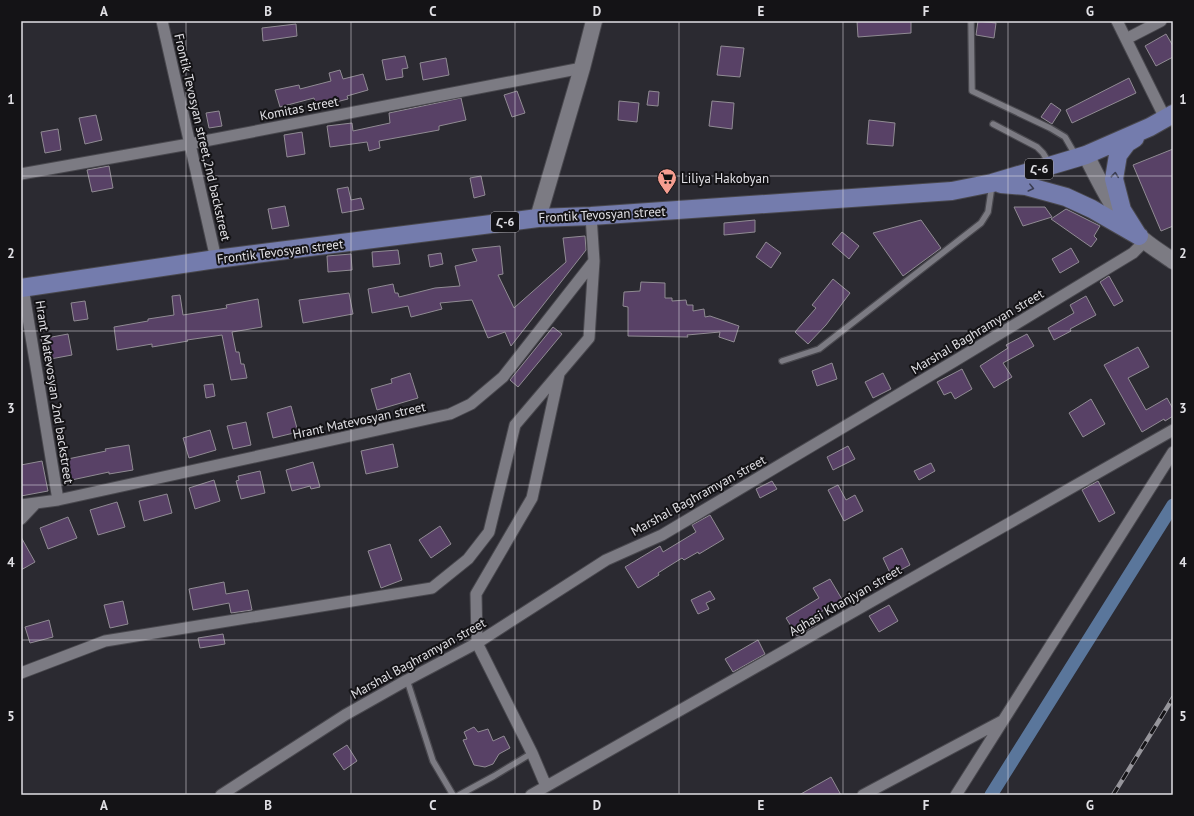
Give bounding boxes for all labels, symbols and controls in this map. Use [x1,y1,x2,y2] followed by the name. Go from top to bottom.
[100,3,108,20] text: A
[264,3,272,20] text: B
[429,3,437,20] text: C
[593,3,601,20] text: D
[758,3,765,20] text: E
[923,3,930,20] text: F
[1086,3,1094,20] text: G
[170,32,235,243] street label: Frontik Tevosyan street,2nd backstreet
[7,91,15,108] text: 1
[1179,91,1187,108] text: 1
[258,92,341,124] street label: Komitas street
[1025,159,1053,179] road number: Հ-6
[656,167,678,195] supermarket icon: Liliya Hakobyan
[681,170,769,187] place label: Liliya Hakobyan
[1111,172,1120,178] one-way arrow
[1027,183,1034,192] one-way arrow
[538,203,667,226] street label: Frontik Tevosyan street
[491,212,519,232] road number: Հ-6
[216,235,345,268] street label: Frontik Tevosyan street
[7,245,15,262] text: 2
[1179,245,1187,262] text: 2
[908,285,1047,378] street label: Marshal Baghramyan street
[32,299,78,486] street label: Hrant Matevosyan 2nd backstreet
[291,398,428,443] street label: Hrant Matevosyan street
[7,400,15,417] text: 3
[1179,400,1187,417] text: 3
[628,451,769,540] street label: Marshal Baghramyan street
[7,554,15,571] text: 4
[1179,554,1187,571] text: 4
[786,561,905,640] street label: Aghasi Khanjyan street
[348,614,489,703] street label: Marshal Baghramyan street
[7,708,15,725] text: 5
[1179,708,1187,725] text: 5
[100,797,108,814] text: A
[264,797,272,814] text: B
[429,797,437,814] text: C
[593,797,601,814] text: D
[758,797,765,814] text: E
[923,797,930,814] text: F
[1086,797,1094,814] text: G

